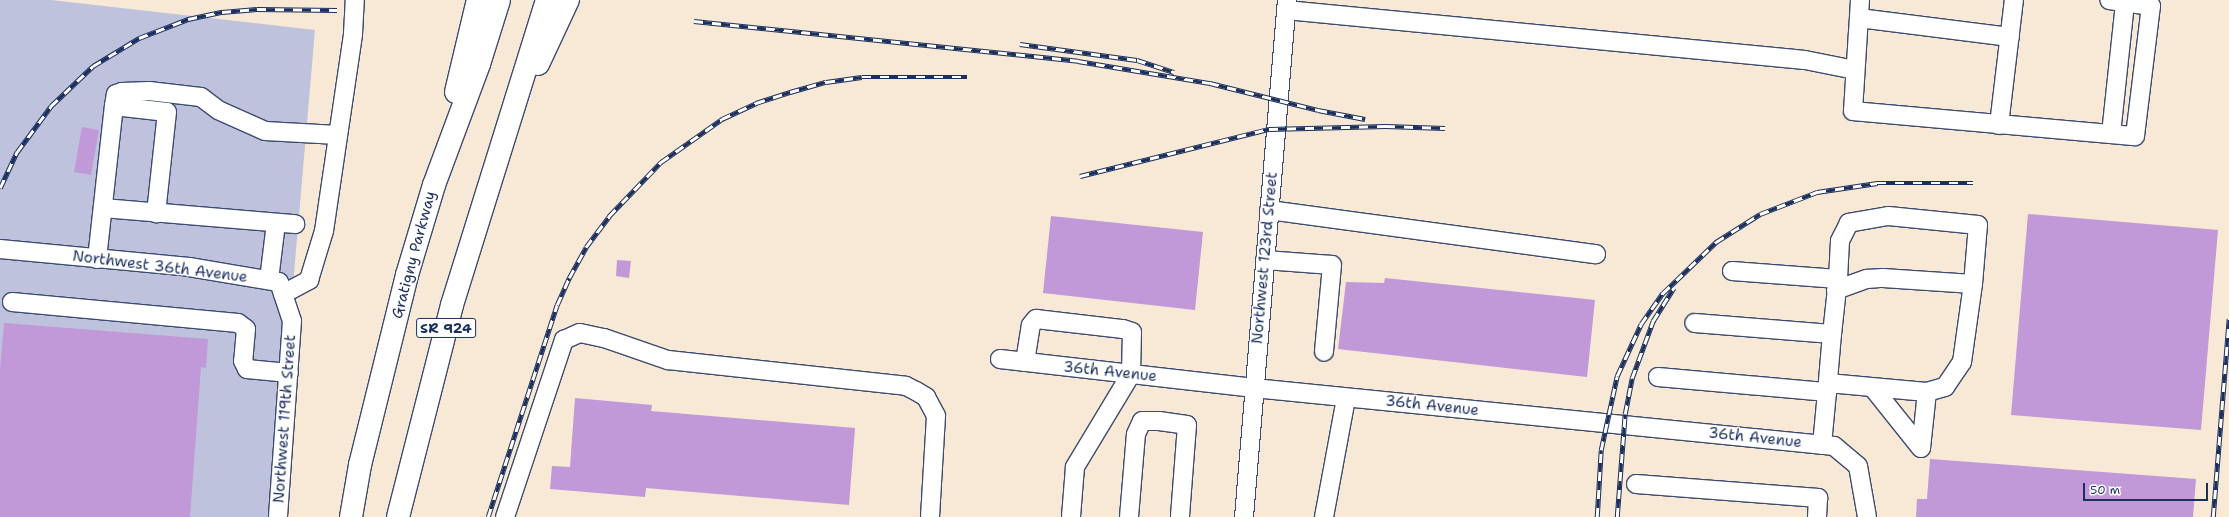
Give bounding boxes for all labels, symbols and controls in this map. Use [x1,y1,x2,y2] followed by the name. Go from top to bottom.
[1249,171,1281,345] street label: Northwest 123rd Street
[388,189,440,321] street label: Gratigny Parkway
[72,247,248,287] street label: Northwest 36th Avenue
[416,316,476,340] road number: SR 924
[270,334,300,504] street label: Northwest 119th Street
[1062,358,1158,386] street label: 36th Avenue
[1384,392,1480,420] street label: 36th Avenue
[1707,424,1803,452] street label: 36th Avenue
[2085,475,2210,501] scale bar
[2090,482,2120,498] text: 50 m

